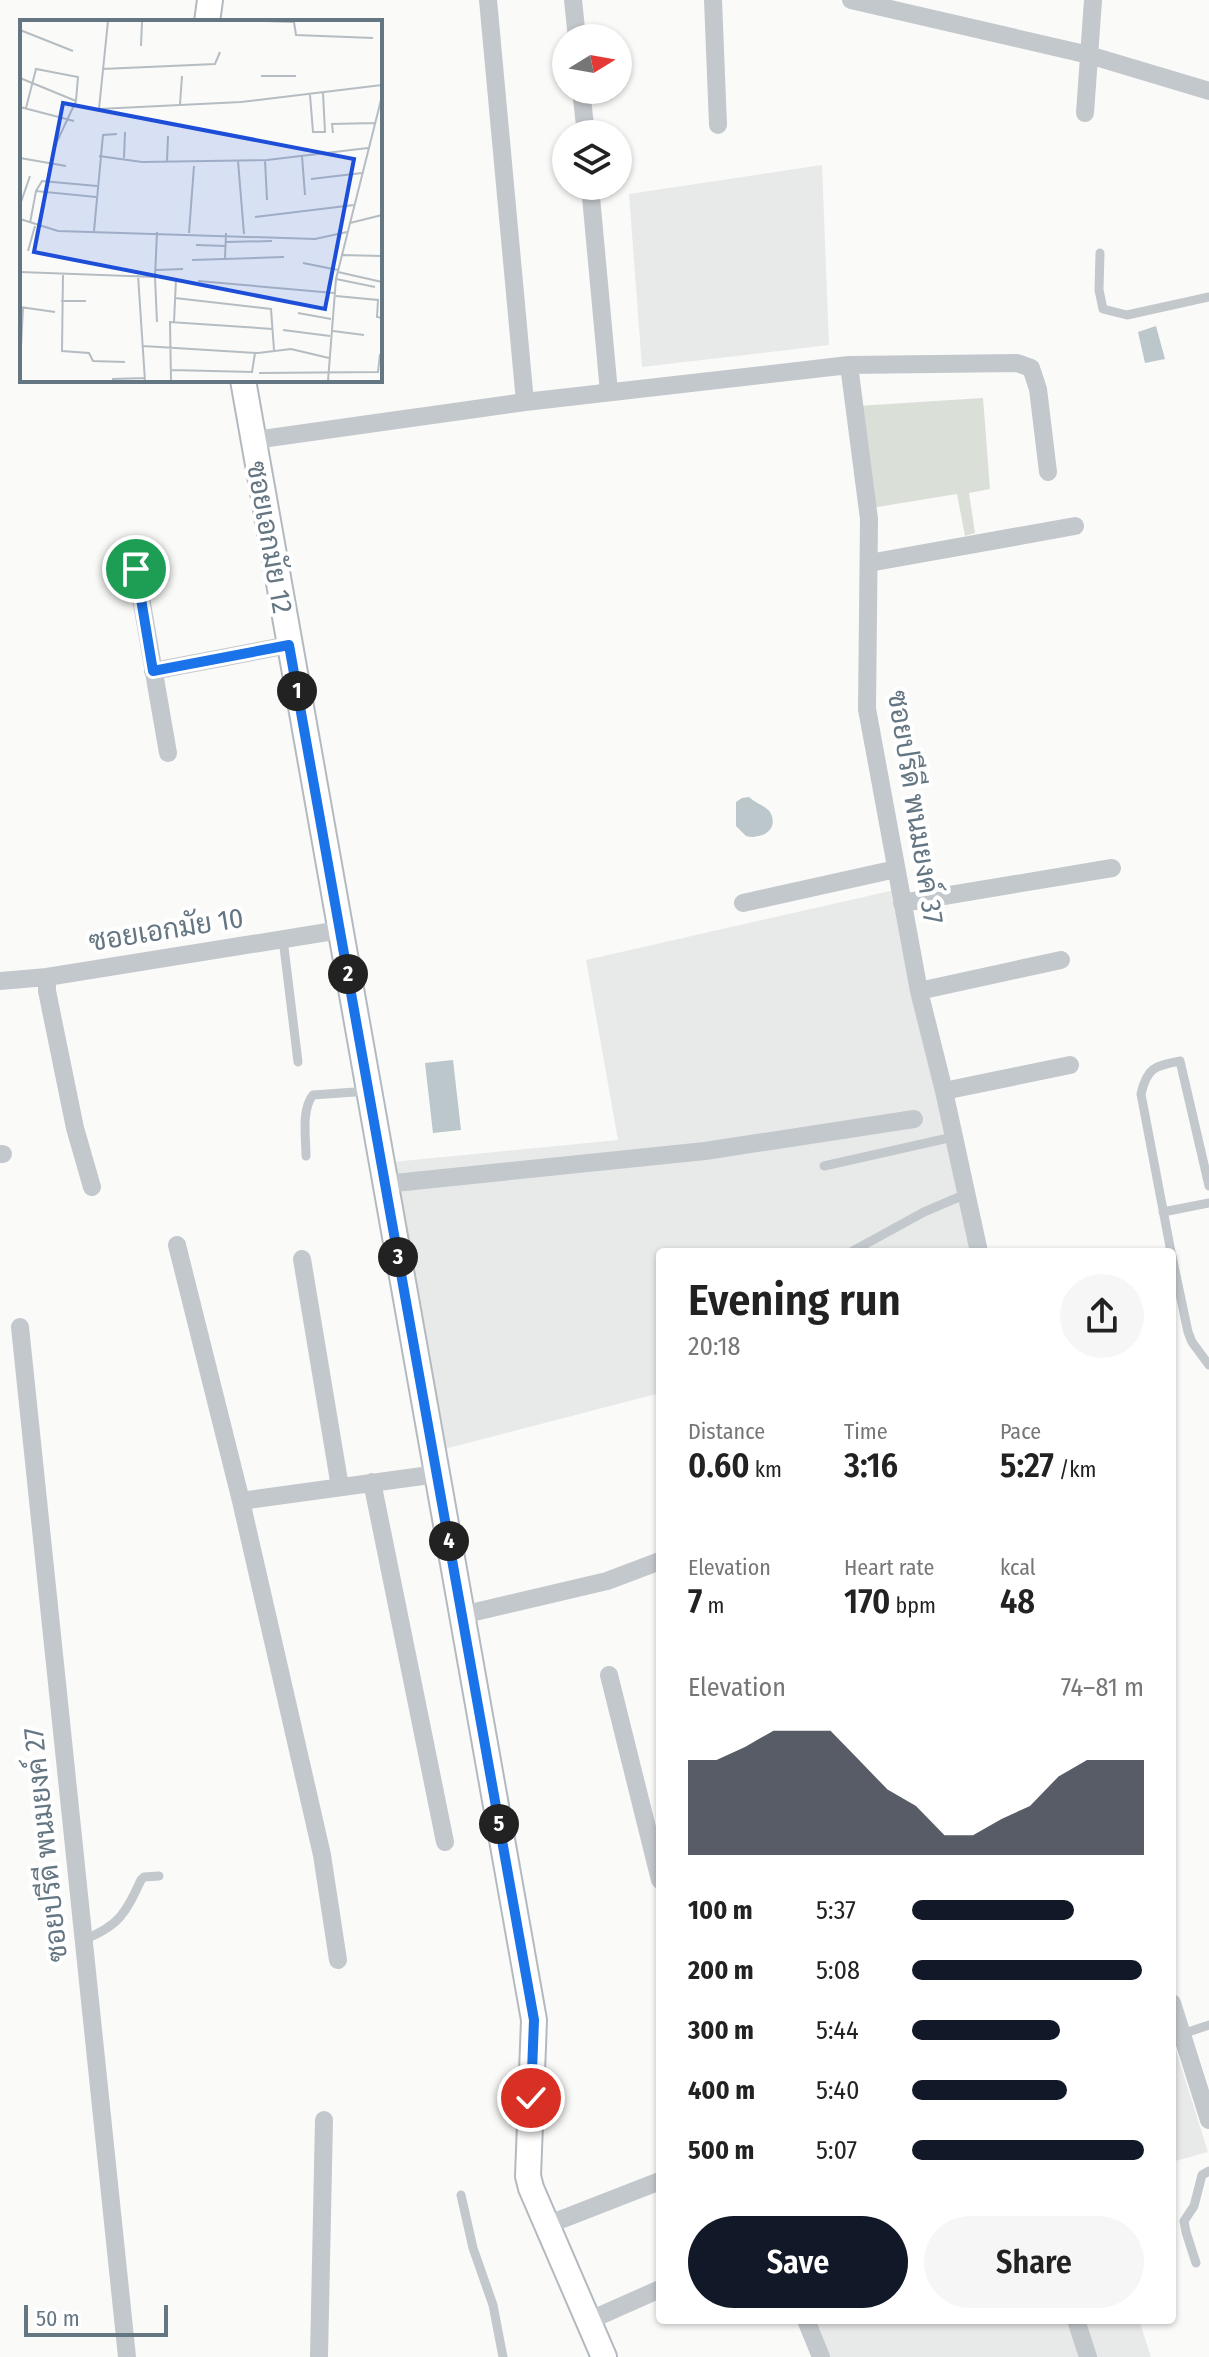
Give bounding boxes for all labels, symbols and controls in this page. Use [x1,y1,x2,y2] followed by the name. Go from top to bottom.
[20,20,382,382] inset map
[552,24,632,104] north arrow
[552,24,632,200] map controls
[552,120,632,200] button: layers
[240,458,301,616] street label: ซอยเอกมัย 12
[102,535,170,603] pin
[114,547,158,591] icon: arrive
[277,671,317,711] pin: 1
[292,677,302,704] text: 1
[881,687,953,926] street label: ซอยปรีดี พนมยงค์ 37
[86,899,246,958] street label: ซอยเอกมัย 10
[328,954,368,994] pin: 2
[343,960,353,987] text: 2
[378,1237,418,1277] pin: 3
[393,1243,403,1270] text: 3
[688,1274,901,1327] text: Evening run
[1060,1274,1144,1358] button: share
[688,1331,741,1362] text: 20:18
[688,1418,765,1445] text: Distance
[844,1418,888,1445] text: Time
[1000,1418,1041,1445] text: Pace
[688,1445,750,1486] text: 0.60
[844,1445,898,1486] text: 3:16
[1000,1445,1054,1486] text: 5:27
[750,1456,782,1483] text: km
[1054,1456,1096,1483] text: /km
[429,1521,469,1561] pin: 4
[443,1527,455,1554] text: 4
[688,1554,771,1581] text: Elevation
[844,1554,934,1581] text: Heart rate
[1000,1554,1036,1581] text: kcal
[688,1581,702,1622] text: 7
[844,1581,890,1622] text: 170
[1000,1581,1035,1622] text: 48
[702,1592,724,1619] text: m
[890,1592,936,1619] text: bpm
[688,1672,786,1703] text: Elevation
[1061,1672,1144,1703] text: 74–81 m
[14,1726,74,1964] street label: ซอยปรีดี พนมยงค์ 27
[479,1804,519,1844] pin: 5
[494,1810,504,1837] text: 5
[688,1895,753,1926] text: 100 m
[816,1895,856,1926] text: 5:37
[688,1955,754,1986] text: 200 m
[816,1955,860,1986] text: 5:08
[688,2015,754,2046] text: 300 m
[816,2015,858,2046] text: 5:44
[497,2064,565,2132] pin
[688,2075,755,2106] text: 400 m
[816,2075,859,2106] text: 5:40
[509,2076,553,2120] icon: check
[688,2135,754,2166] text: 500 m
[816,2135,857,2166] text: 5:07
[688,2216,908,2308] button: Save
[924,2216,1144,2308] button: Share
[24,2301,168,2337] scale bar
[36,2305,80,2332] text: 50 m

